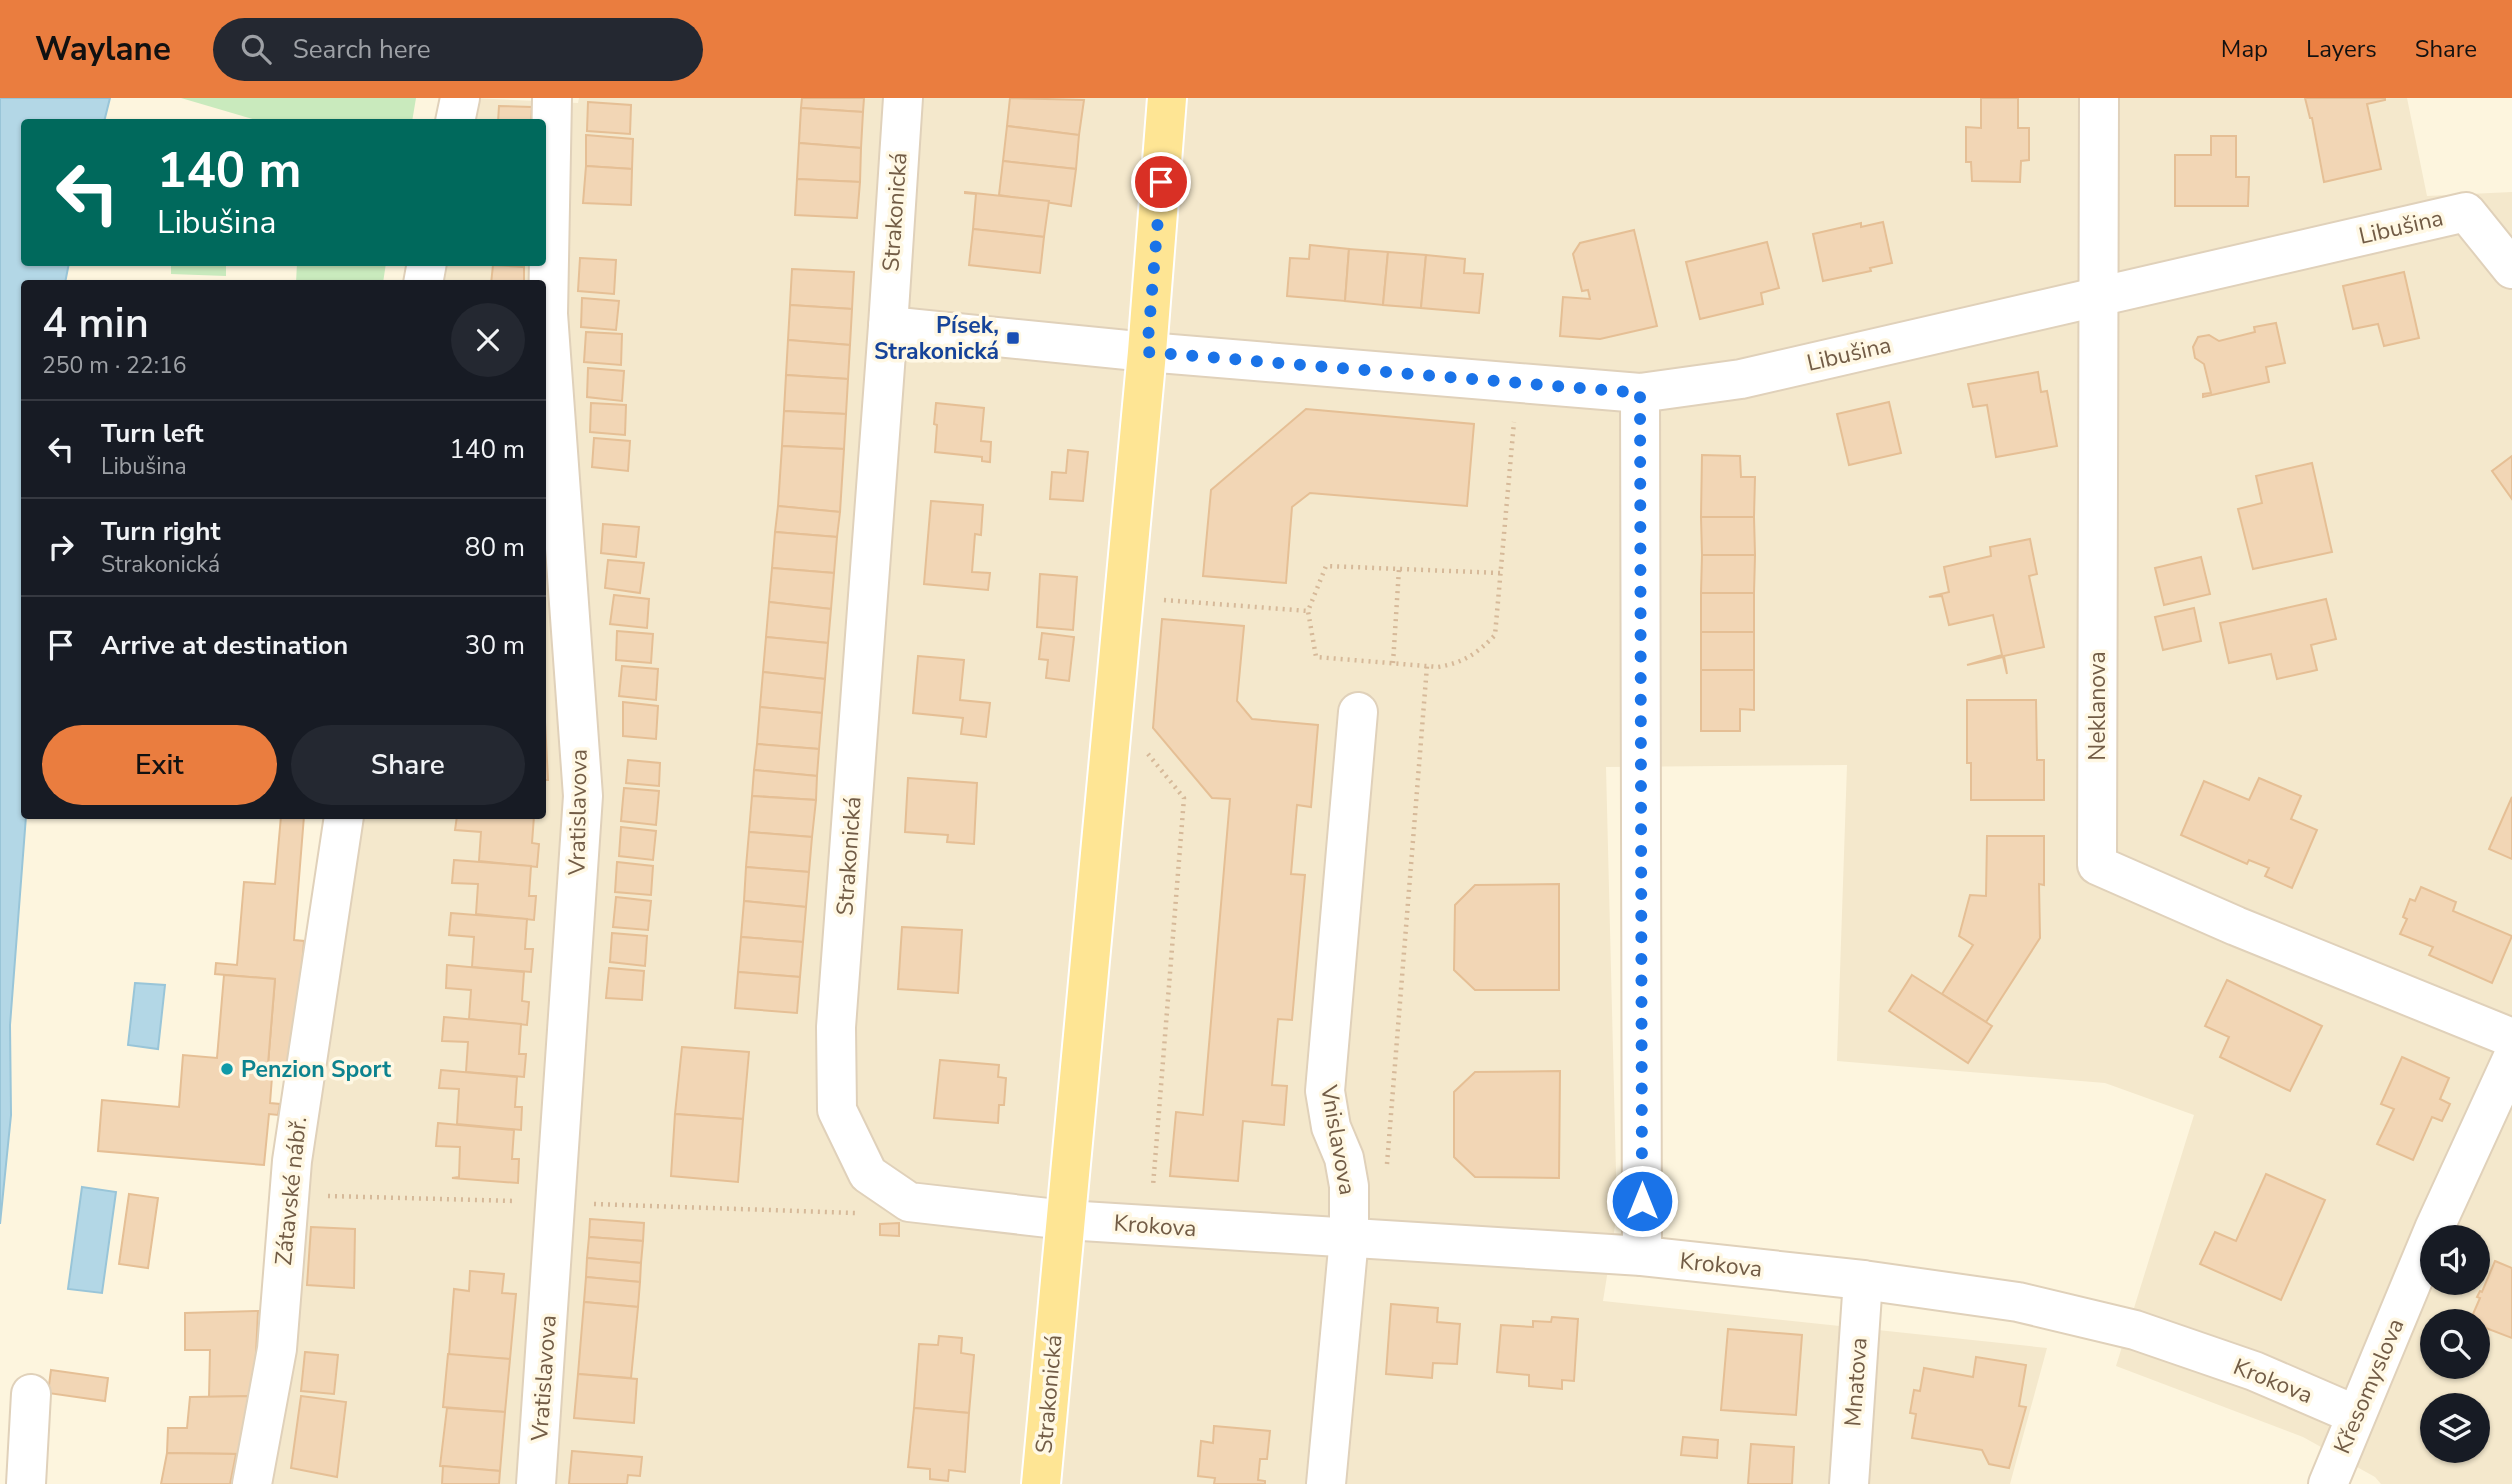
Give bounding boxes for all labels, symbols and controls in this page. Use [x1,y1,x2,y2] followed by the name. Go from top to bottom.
[213,18,703,81] search box
[35,27,171,72] text: Waylane
[237,30,275,68] icon: search
[293,32,431,67] text: Search here
[2221,33,2268,65] text: Map
[2306,33,2377,65] text: Layers
[2415,33,2477,65] text: Share
[157,137,301,204] text: 140 m
[42,147,133,238] icon: left
[875,152,915,272] street label: Strakonická
[1131,152,1191,212] pin
[1142,163,1180,201] icon: arrive
[157,201,276,244] text: Libušina
[2356,202,2446,252] street label: Libušina
[42,295,149,352] text: 4 min
[451,303,525,377] button: close
[874,310,999,367] place label: Písek, Strakonická
[1804,329,1894,379] street label: Libušina
[1005,330,1021,346] marker: Písek, Strakonická
[42,350,187,381] text: 250 m · 22:16
[101,416,204,451] text: Turn left
[42,430,80,468] icon: left
[449,432,525,467] text: 140 m
[101,451,187,482] text: Libušina
[101,514,220,549] text: Turn right
[42,528,80,566] icon: right
[465,530,525,565] text: 80 m
[101,549,220,580] text: Strakonická
[42,626,80,664] icon: arrive
[101,628,348,663] text: Arrive at destination
[465,628,525,663] text: 30 m
[2082,651,2113,761] street label: Neklanova
[42,725,277,805] button: Exit
[291,725,525,805] button: Share
[561,749,595,876] street label: Vratislavova
[829,796,869,916] street label: Strakonická
[241,1054,391,1085] place label: Penzion Sport
[219,1061,235,1077] marker: Penzion Sport
[1313,1082,1363,1197] street label: Vnislavova
[268,1115,314,1267] street label: Zátavské nábř.
[1605,1164,1679,1238] position arrow
[1113,1208,1197,1244] street label: Krokova
[2420,1225,2490,1463] map controls
[2420,1225,2490,1295] button: sound
[1678,1245,1764,1285] street label: Krokova
[2420,1309,2490,1379] button: search
[524,1314,564,1443] street label: Vratislavova
[2327,1314,2411,1458] street label: Křesomyslova
[1028,1333,1070,1455] street label: Strakonická
[1837,1336,1875,1428] street label: Mnatova
[2229,1351,2317,1411] street label: Krokova
[2420,1393,2490,1463] button: layers

